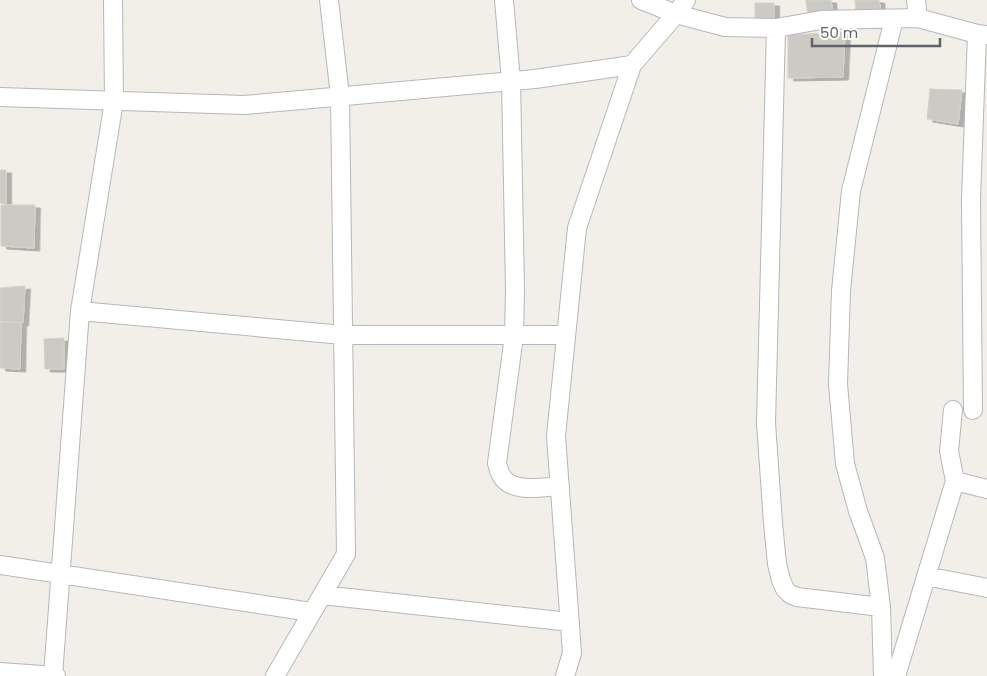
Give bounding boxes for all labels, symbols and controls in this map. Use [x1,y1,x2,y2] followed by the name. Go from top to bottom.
[812,15,940,47] scale bar
[820,22,858,43] text: 50 m

